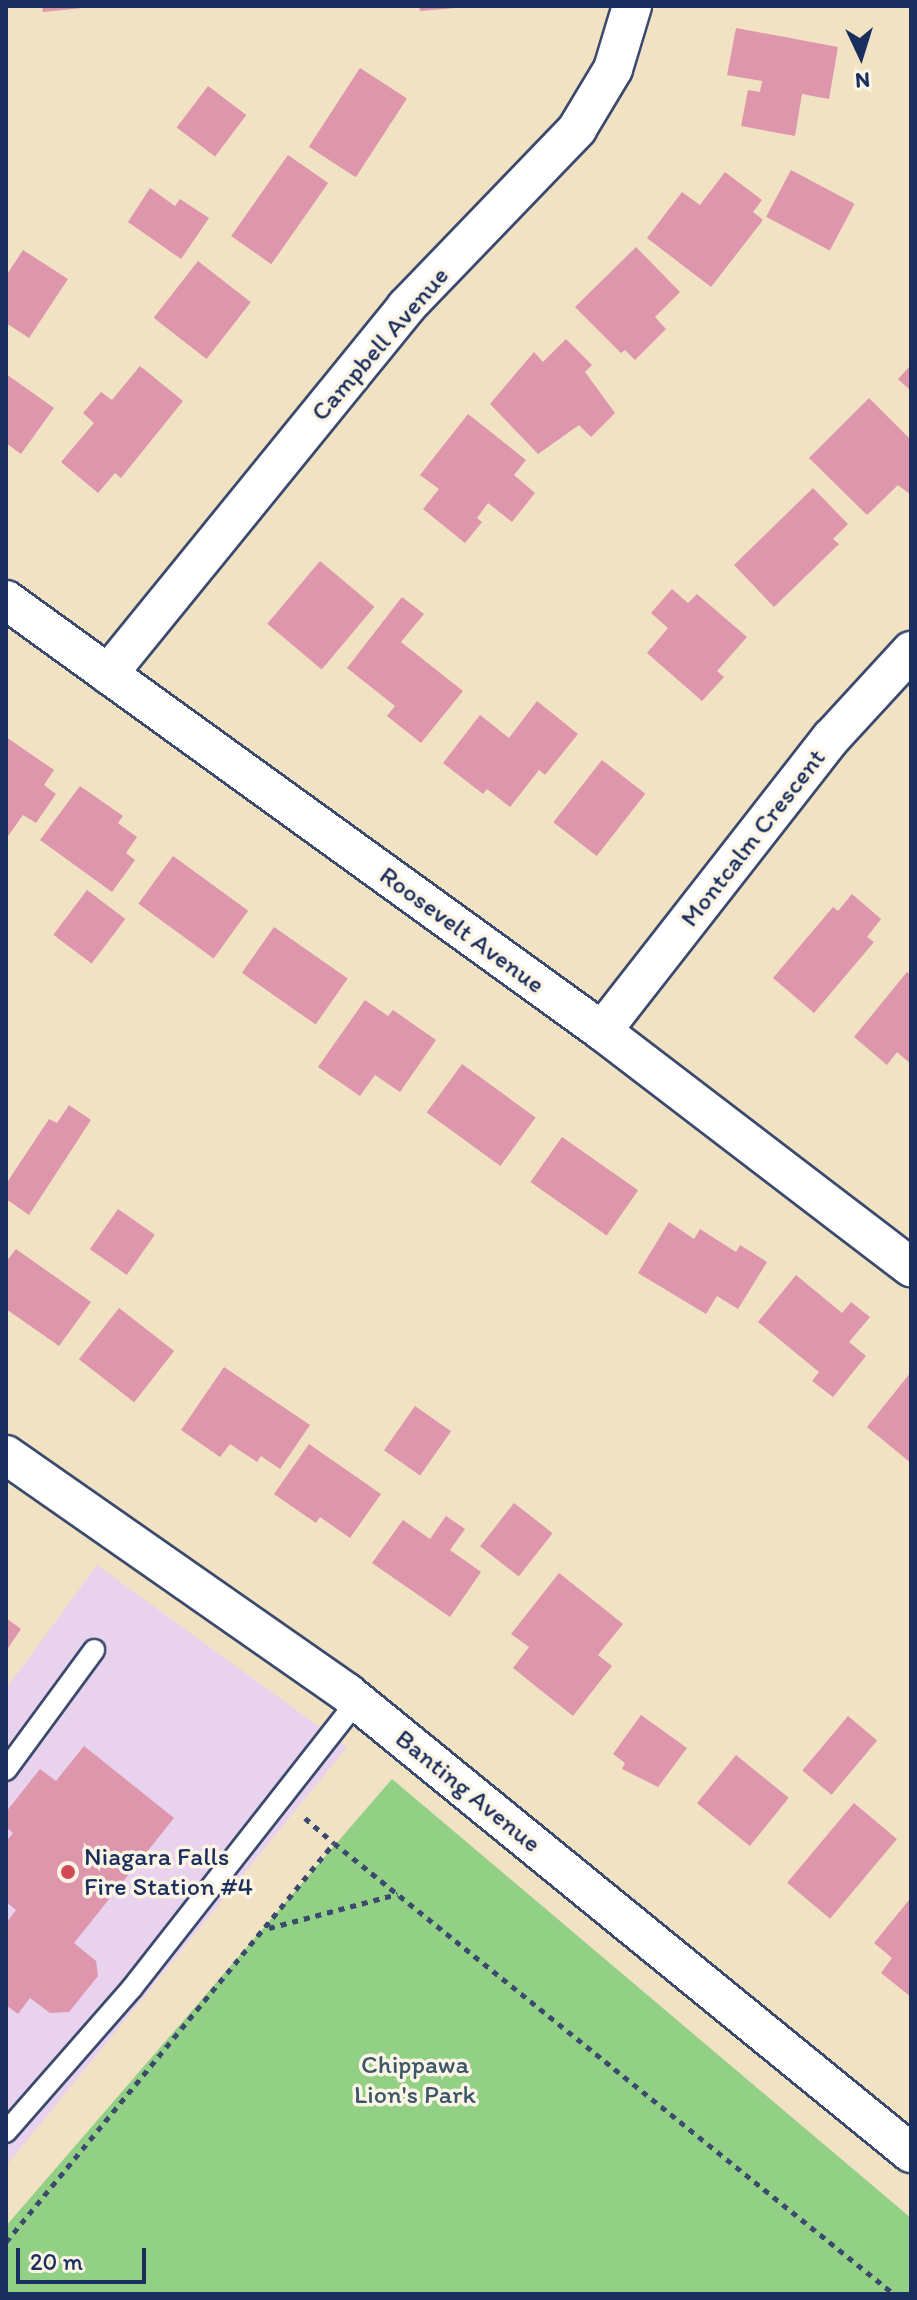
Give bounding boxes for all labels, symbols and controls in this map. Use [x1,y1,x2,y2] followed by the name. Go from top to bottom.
[821,16,901,96] north arrow
[854,66,871,94] text: N
[305,261,455,427] street label: Campbell Avenue
[674,743,832,933] street label: Montcalm Crescent
[374,860,550,1000] street label: Roosevelt Avenue
[390,1723,546,1859] street label: Banting Avenue
[84,1841,253,1902] place label: Niagara Falls Fire Station #4
[59,1863,77,1881] marker: Niagara Falls Fire Station #4
[354,2049,476,2110] park label: Chippawa Lion's Park
[20,2232,150,2282] scale bar
[30,2247,83,2276] text: 20 m

